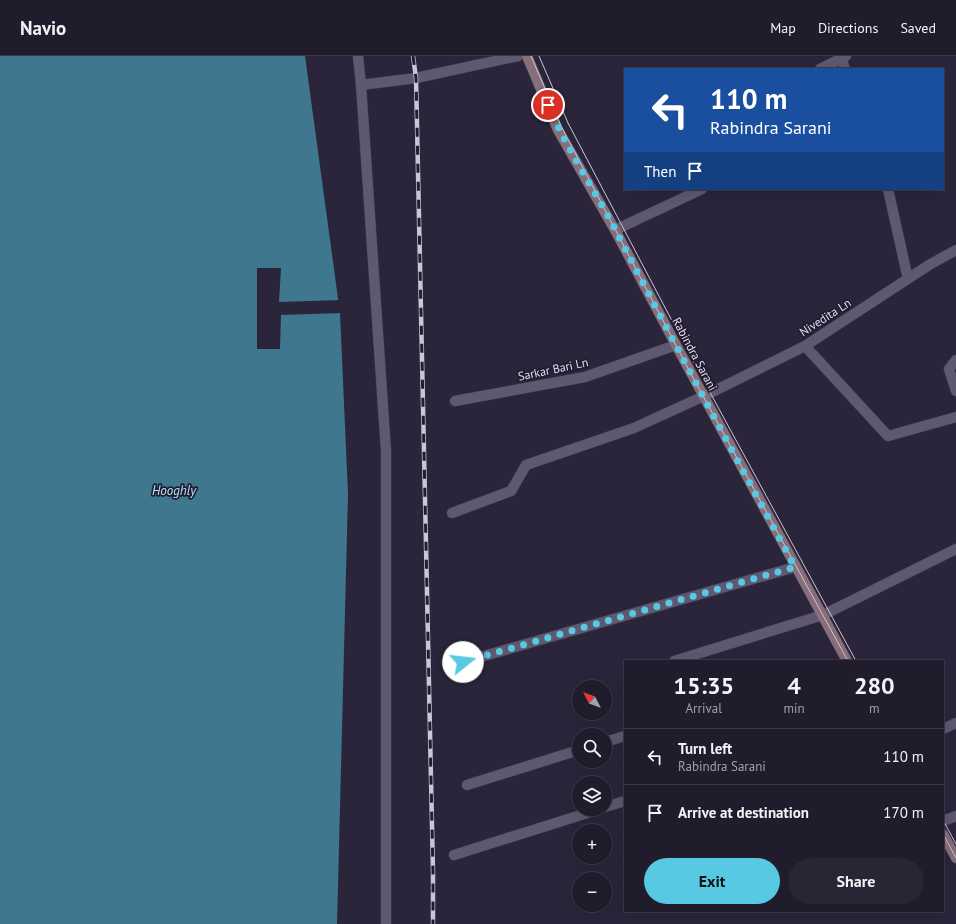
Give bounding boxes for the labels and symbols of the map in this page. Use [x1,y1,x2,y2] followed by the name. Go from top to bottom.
[531,88,565,122] pin
[796,295,854,339] street label: Nivedita Ln
[669,315,721,393] street label: Rabindra Sarani
[517,354,589,384] street label: Sarkar Bari Ln
[152,482,197,499] water label: Hooghly
[442,641,484,683] position arrow
[572,680,612,720] north arrow

